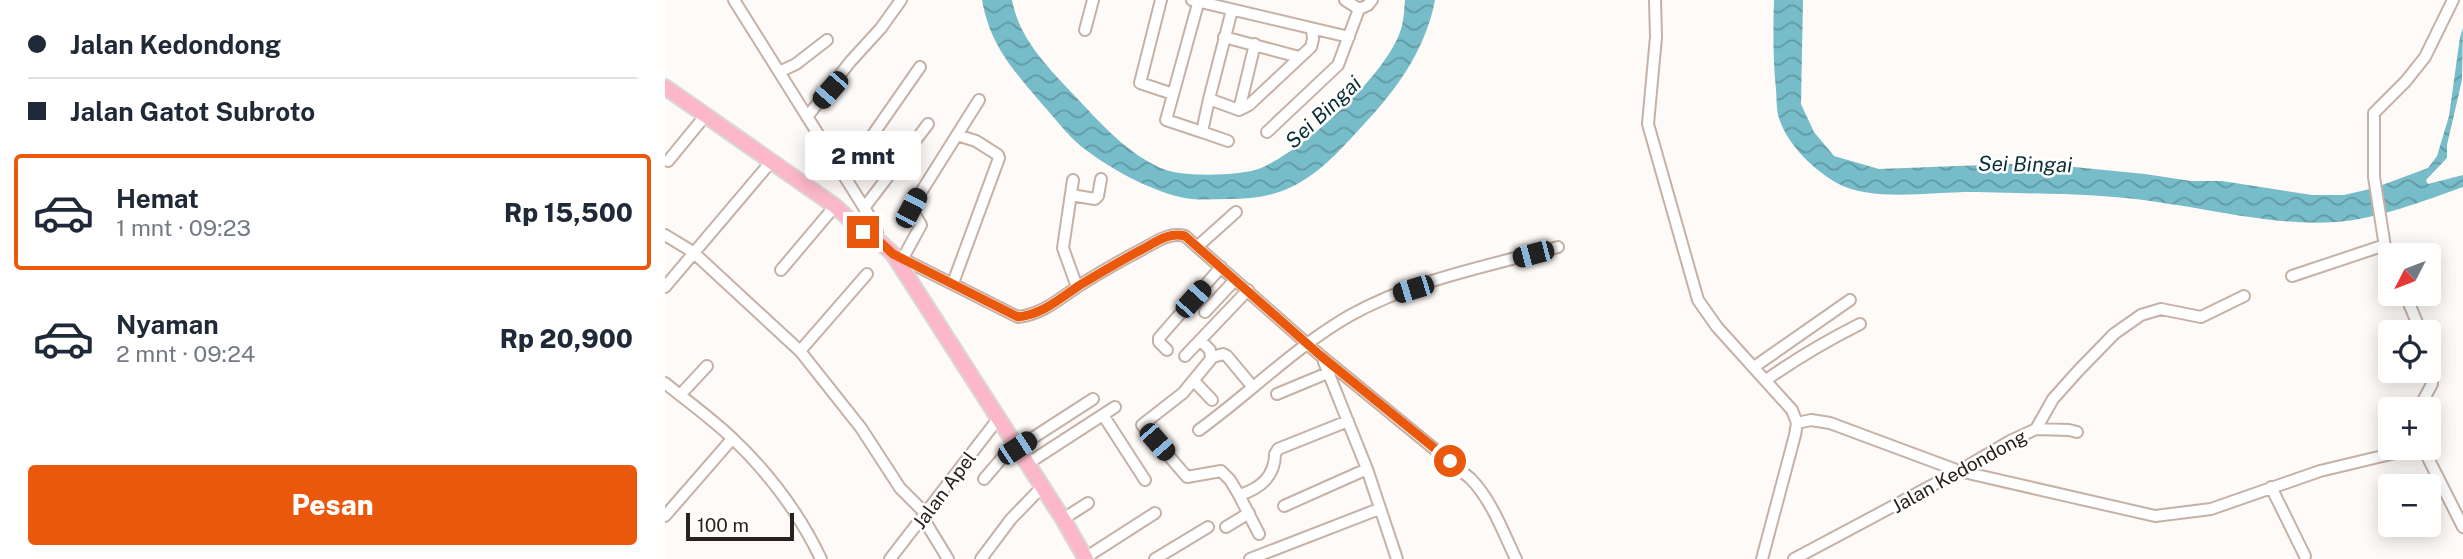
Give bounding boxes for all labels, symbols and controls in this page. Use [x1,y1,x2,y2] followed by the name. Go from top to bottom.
[70,29,281,60] text: Jalan Kedondong
[809,67,852,113] car
[1280,71,1366,153] water label: Sei Bingai
[70,96,315,127] text: Jalan Gatot Subroto
[805,131,921,180] callout: 2 mnt
[831,142,895,169] text: 2 mnt
[1978,151,2072,177] water label: Sei Bingai
[32,181,95,244] icon: car
[116,183,199,214] text: Hemat
[892,185,931,231] car
[504,197,633,228] text: Rp 15,500
[116,214,251,241] text: 1 mnt · 09:23
[847,216,879,248] route end
[1510,238,1557,270] car
[2378,243,2441,306] north arrow
[2378,243,2441,537] map controls
[1390,273,1437,305] car
[1172,276,1215,322] car
[32,307,95,370] icon: car
[116,309,219,340] text: Nyaman
[2378,320,2441,383] button: locate
[500,323,633,354] text: Rp 20,900
[116,340,255,367] text: 2 mnt · 09:24
[2378,397,2441,460] button: +
[1136,419,1179,465] car
[1888,425,2030,517] street label: Jalan Kedondong
[994,428,1041,468] car
[1434,445,1466,477] route start
[908,447,980,533] street label: Jalan Apel
[28,465,637,545] button: Pesan
[2378,474,2441,537] button: −
[686,510,795,542] scale bar
[697,514,749,536] text: 100 m

